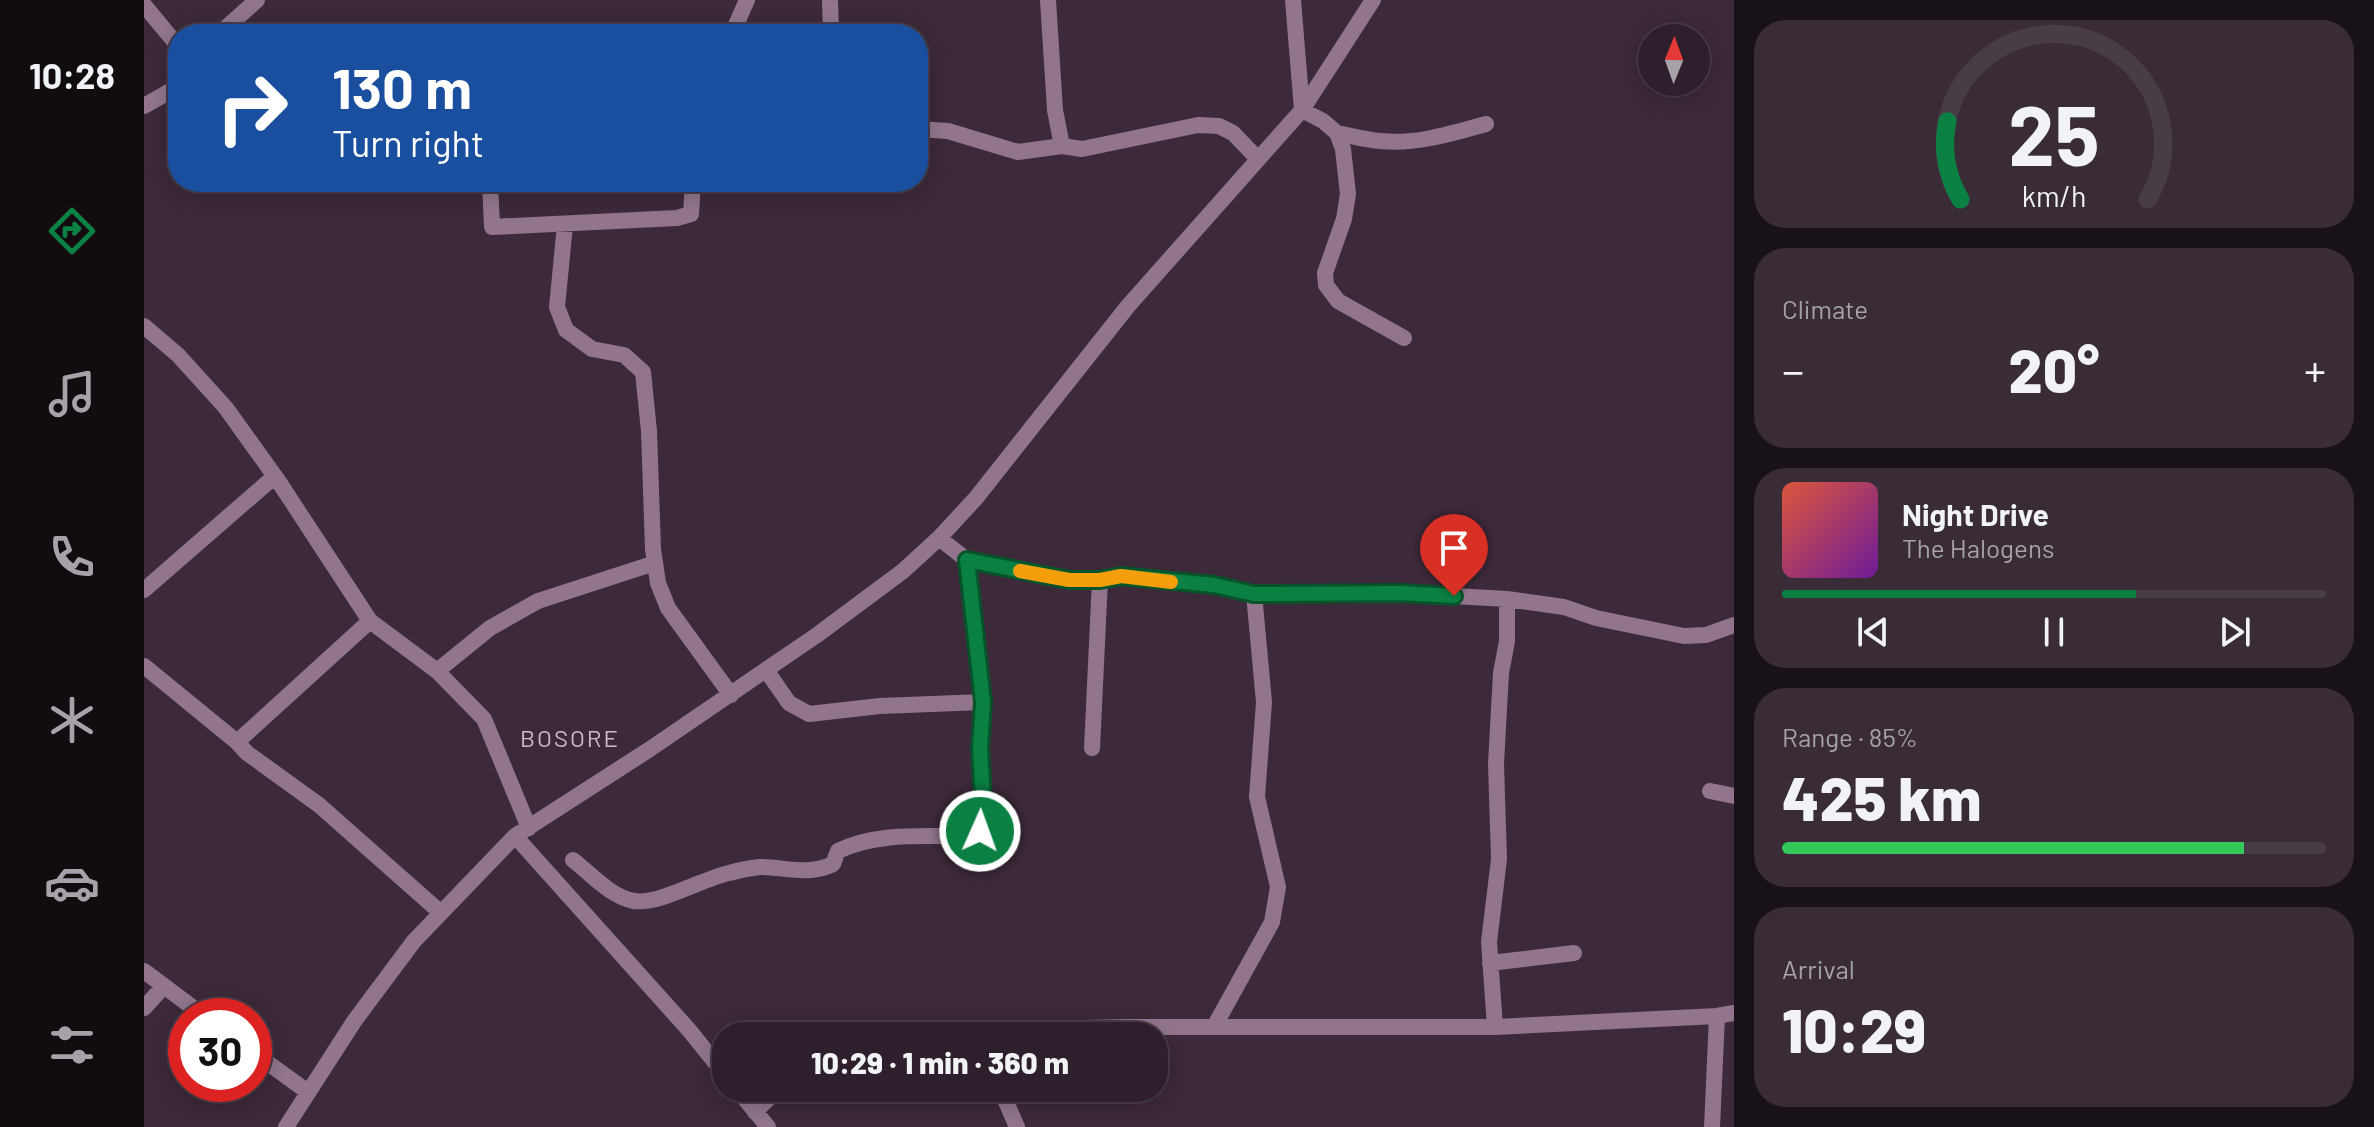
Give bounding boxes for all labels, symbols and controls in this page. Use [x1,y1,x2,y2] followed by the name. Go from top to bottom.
[1638,24,1710,96] north arrow
[1638,24,1710,96] map controls
[29,53,115,96] text: 10:28
[332,53,472,120] text: 130 m
[200,56,304,160] icon: right
[2008,83,2100,183] text: 25
[332,121,484,164] text: Turn right
[2022,178,2086,213] text: km/h
[44,203,100,259] icon: directions
[1782,293,1868,324] text: Climate
[2009,333,2099,405] text: 20°
[1782,343,1804,396] text: −
[2304,343,2326,396] text: +
[44,366,100,422] icon: music
[1902,496,2049,532] text: Night Drive
[1420,514,1488,596] pin
[1432,526,1476,570] icon: arrive
[44,529,100,585] icon: phone
[1902,532,2054,563] text: The Halogens
[1851,610,1895,654] icon: previous
[2032,610,2076,654] icon: pause
[2213,610,2257,654] icon: next
[44,692,100,748] icon: climate
[1782,721,1918,752] text: Range · 85%
[520,723,620,752] district label: BOSORE
[1782,761,1981,833] text: 425 km
[938,789,1022,873] position arrow
[44,855,100,911] icon: car
[1782,953,1855,984] text: Arrival
[1782,993,1926,1065] text: 10:29
[168,998,272,1102] speed limit sign: 30
[44,1017,100,1073] icon: filters
[811,1044,1069,1080] text: 10:29 · 1 min · 360 m

